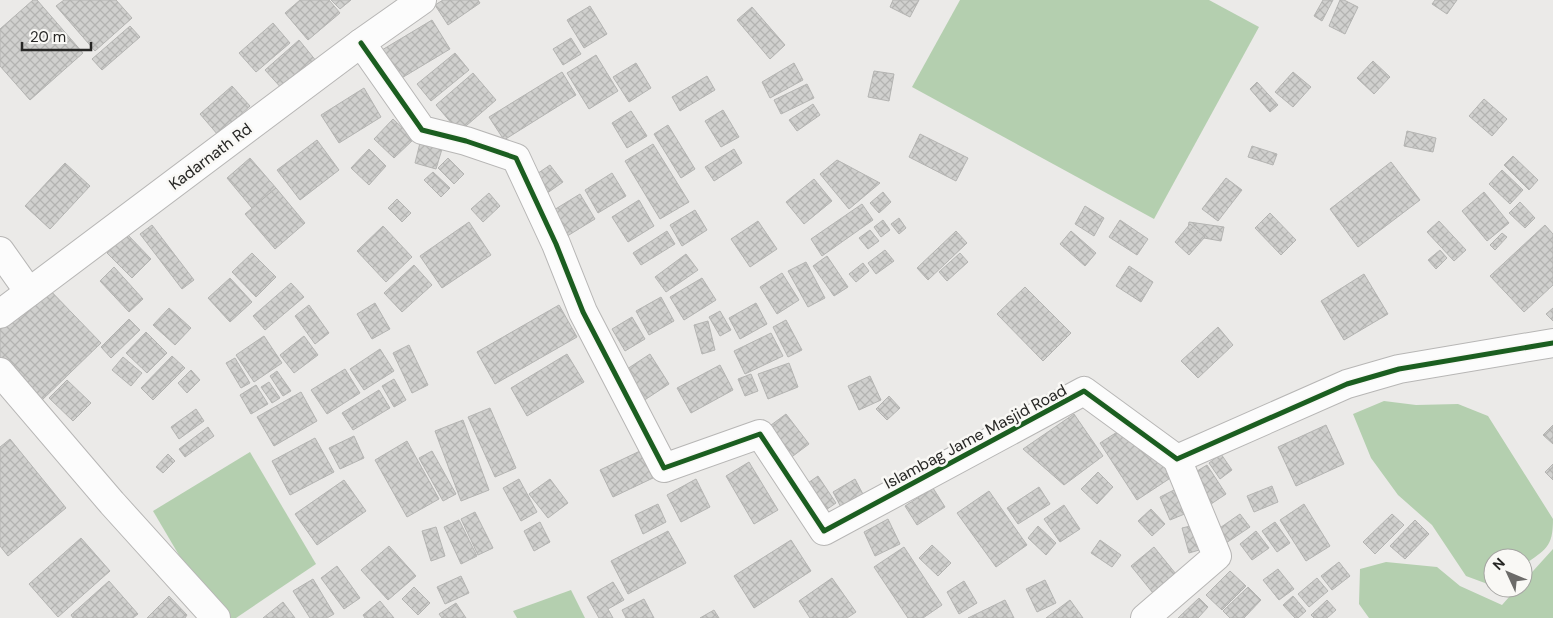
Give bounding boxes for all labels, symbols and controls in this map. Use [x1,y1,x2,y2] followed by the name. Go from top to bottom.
[22,20,91,52] scale bar
[30,27,66,47] text: 20 m
[165,118,256,195] street label: Kadarnath Rd
[880,379,1070,494] street label: Islambag Jame Masjid Road
[1483,548,1533,598] north arrow
[1489,554,1509,574] text: N

